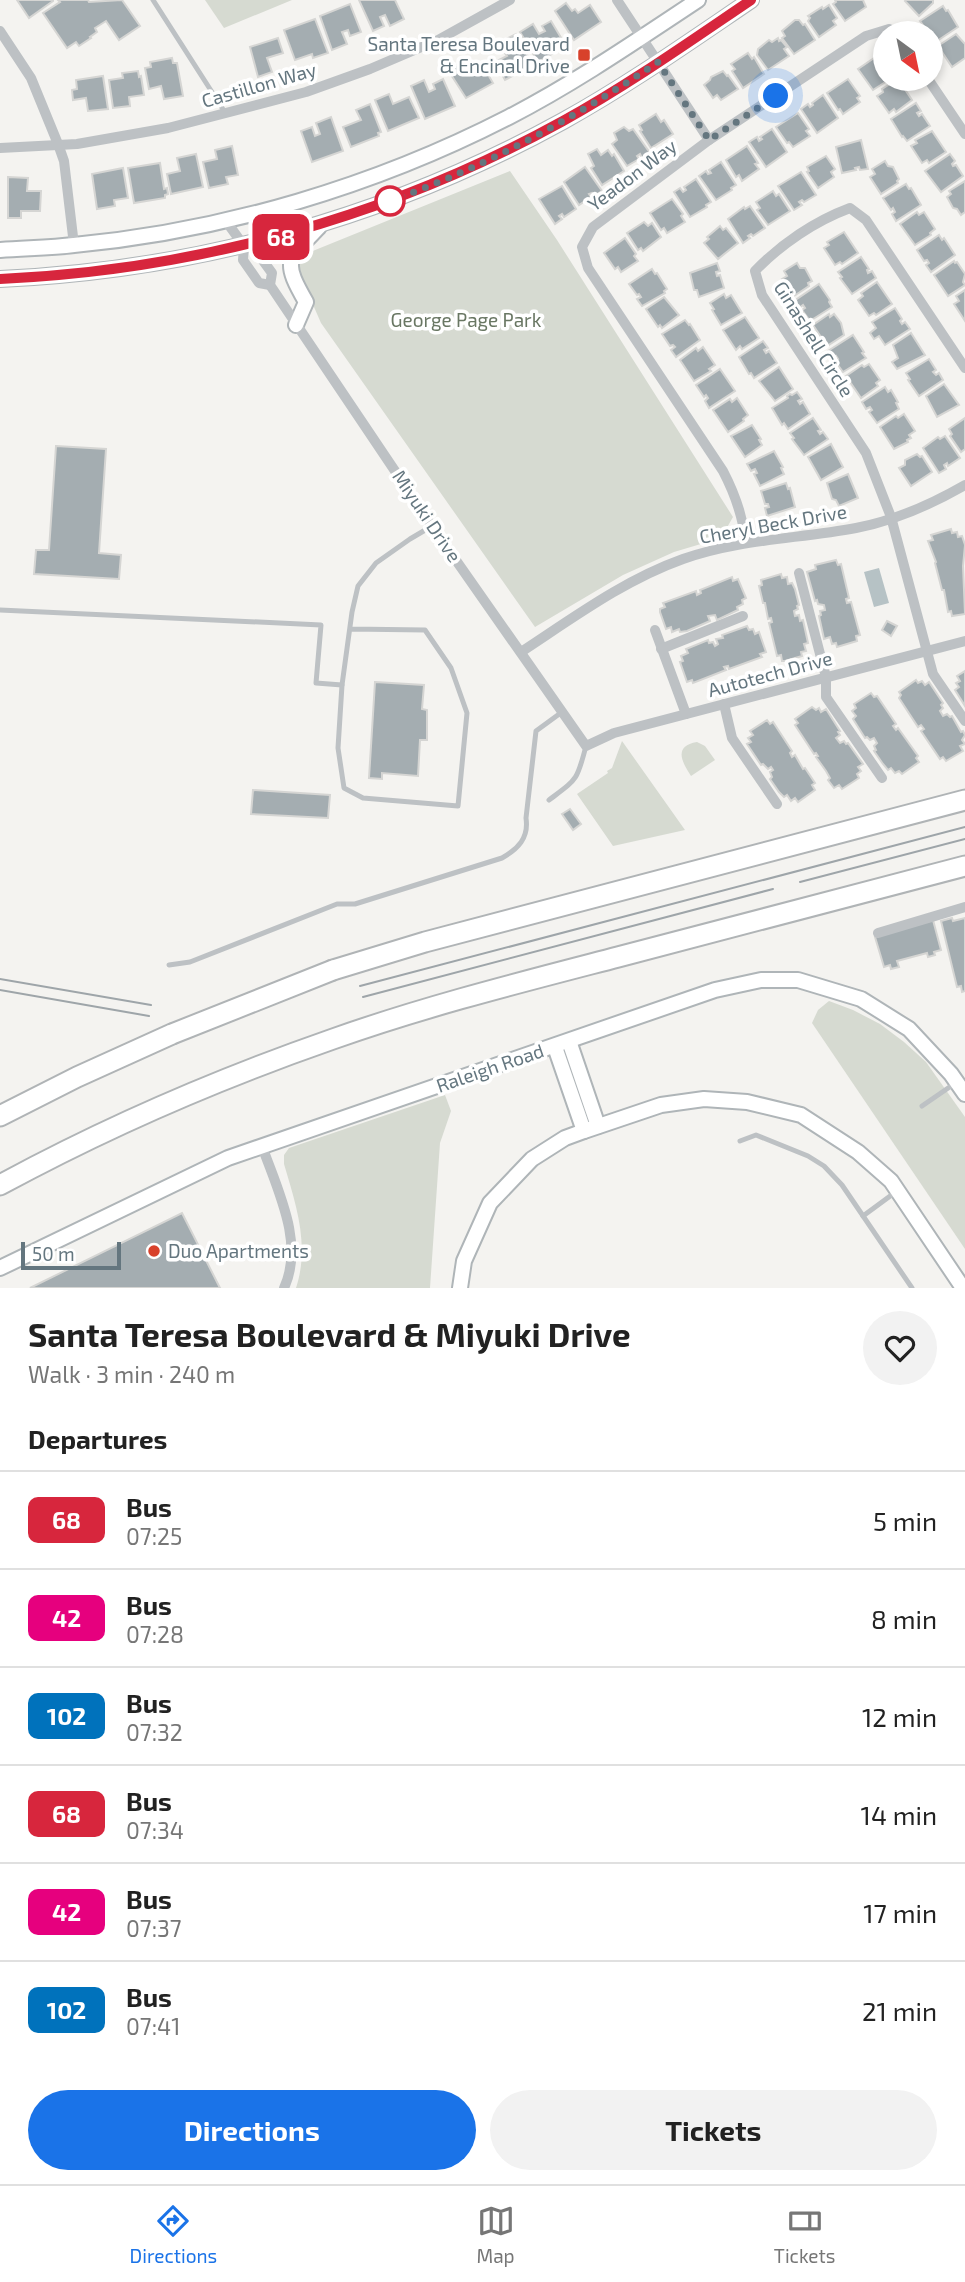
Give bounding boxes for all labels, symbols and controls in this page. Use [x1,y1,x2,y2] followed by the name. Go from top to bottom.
[873,21,943,91] north arrow
[873,21,943,91] map controls
[367,32,570,77] place label: Santa Teresa Boulevard & Encinal Drive
[576,47,592,63] marker: Santa Teresa Boulevard & Encinal Drive
[199,57,319,112] street label: Castillon Way
[758,78,793,113] your location
[583,134,681,215] street label: Yeadon Way
[375,186,405,216] unlabelled marker
[250,214,312,260] line badge: 68
[266,222,296,251] text: 68
[770,277,859,401] street label: Ginashell Circle
[391,308,542,331] park label: George Page Park
[388,465,467,566] street label: Miyuki Drive
[697,499,848,548] street label: Cheryl Beck Drive
[705,646,835,701] street label: Autotech Drive
[433,1038,547,1097] street label: Raleigh Road
[21,1239,121,1271] scale bar
[168,1239,309,1262] place label: Duo Apartments
[32,1242,75,1265] text: 50 m
[146,1243,162,1259] marker: Duo Apartments
[863,1311,937,1385] button: heart
[28,1314,631,1354] text: Santa Teresa Boulevard & Miyuki Drive
[28,1360,235,1388] text: Walk · 3 min · 240 m
[28,1423,167,1454] text: Departures
[126,1491,172,1522] text: Bus
[52,1505,81,1534] text: 68
[873,1505,937,1536] text: 5 min
[126,1522,182,1550] text: 07:25
[126,1589,172,1620] text: Bus
[52,1603,81,1632] text: 42
[871,1603,937,1634] text: 8 min
[126,1620,184,1648] text: 07:28
[126,1687,172,1718] text: Bus
[47,1701,86,1730] text: 102
[862,1701,937,1732] text: 12 min
[126,1718,183,1746] text: 07:32
[126,1785,172,1816] text: Bus
[52,1799,81,1828] text: 68
[861,1799,937,1830] text: 14 min
[126,1816,184,1844] text: 07:34
[126,1883,172,1914] text: Bus
[52,1897,81,1926] text: 42
[863,1897,937,1928] text: 17 min
[126,1914,182,1942] text: 07:37
[126,1981,172,2012] text: Bus
[47,1995,86,2024] text: 102
[862,1995,937,2026] text: 21 min
[126,2012,180,2040] text: 07:41
[28,2090,476,2170] button: Directions
[490,2090,937,2170] button: Tickets
[130,2202,217,2267] tab: Directions
[476,2202,515,2267] tab: Map
[774,2202,835,2267] tab: Tickets

